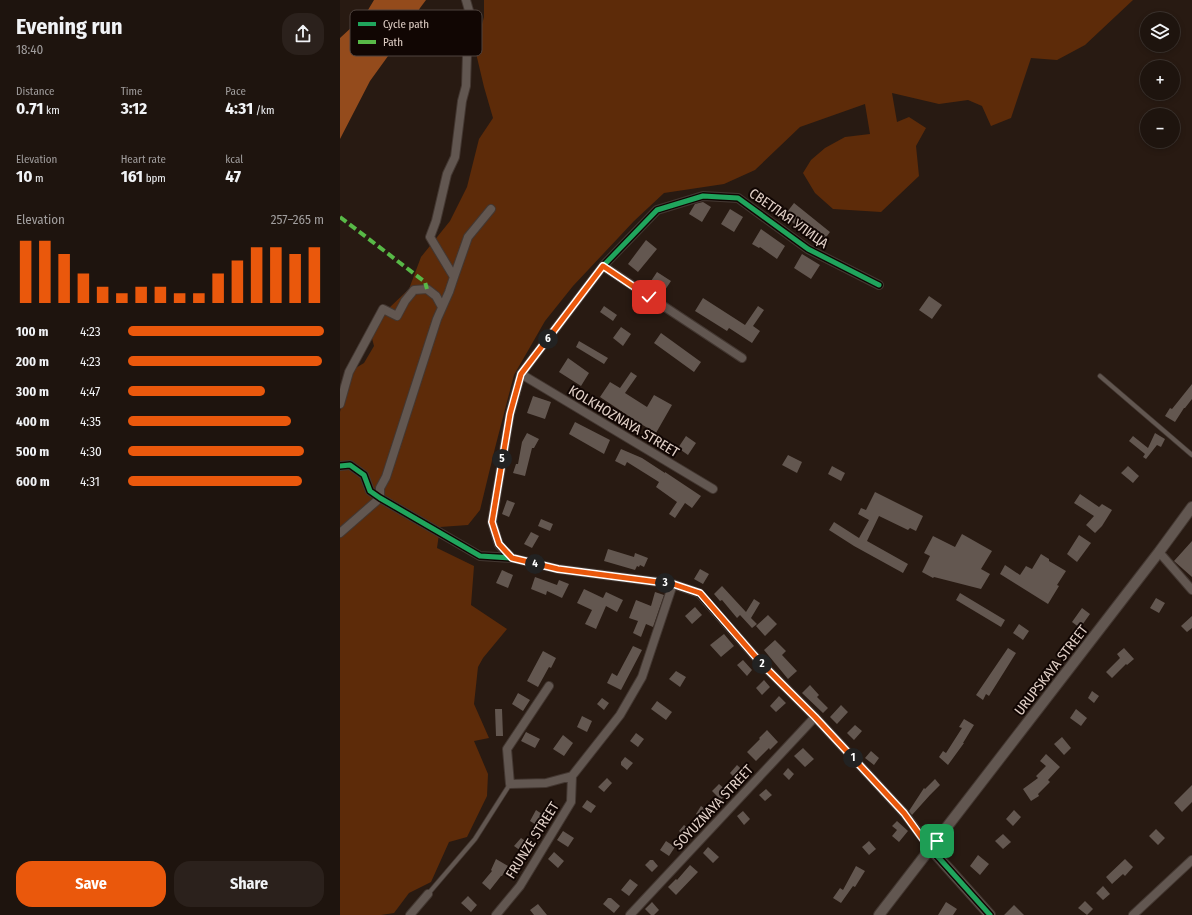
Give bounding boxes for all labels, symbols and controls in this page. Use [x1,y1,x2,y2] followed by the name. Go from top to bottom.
[350,10,482,56] legend
[1140,12,1180,148] map controls
[1140,12,1180,52] button: layers
[16,13,123,40] text: Evening run
[282,13,324,55] button: share
[383,18,429,31] text: Cycle path
[383,36,403,49] text: Path
[16,42,43,57] text: 18:40
[1140,60,1180,100] button: +
[16,85,55,98] text: Distance
[121,85,142,98] text: Time
[225,85,246,98] text: Pace
[16,98,44,119] text: 0.71
[121,98,147,119] text: 3:12
[225,98,253,119] text: 4:31
[44,104,60,117] text: km
[253,104,274,117] text: /km
[1140,108,1180,148] button: −
[16,153,57,166] text: Elevation
[121,153,166,166] text: Heart rate
[225,153,243,166] text: kcal
[16,166,32,187] text: 10
[121,166,143,187] text: 161
[225,166,241,187] text: 47
[32,172,44,185] text: m
[143,172,166,185] text: bpm
[746,185,832,252] street label: СВЕТЛАЯ УЛИЦА
[16,212,65,227] text: Elevation
[271,212,324,227] text: 257–265 m
[632,280,666,314] pin
[638,286,660,308] icon: check
[16,324,48,339] text: 100 m
[80,324,101,339] text: 4:23
[538,329,558,349] pin: 6
[545,332,551,345] text: 6
[16,354,49,369] text: 200 m
[80,354,101,369] text: 4:23
[566,382,682,461] street label: KOLKHOZNAYA STREET
[16,384,49,399] text: 300 m
[80,384,100,399] text: 4:47
[16,414,50,429] text: 400 m
[80,414,101,429] text: 4:35
[16,444,49,459] text: 500 m
[80,444,102,459] text: 4:30
[492,449,512,469] pin: 5
[499,452,505,465] text: 5
[16,474,50,489] text: 600 m
[80,474,100,489] text: 4:31
[525,554,545,574] pin: 4
[532,557,538,570] text: 4
[655,573,675,593] pin: 3
[662,576,668,589] text: 3
[1011,622,1092,719] street label: URUPSKAYA STREET
[752,654,772,674] pin: 2
[759,657,765,670] text: 2
[843,748,863,768] pin: 1
[851,751,855,764] text: 1
[670,761,757,853] street label: SOYUZNAYA STREET
[502,798,563,882] street label: FRUNZE STREET
[920,824,954,858] pin
[926,830,948,852] icon: arrive
[16,861,166,907] button: Save
[174,861,324,907] button: Share

